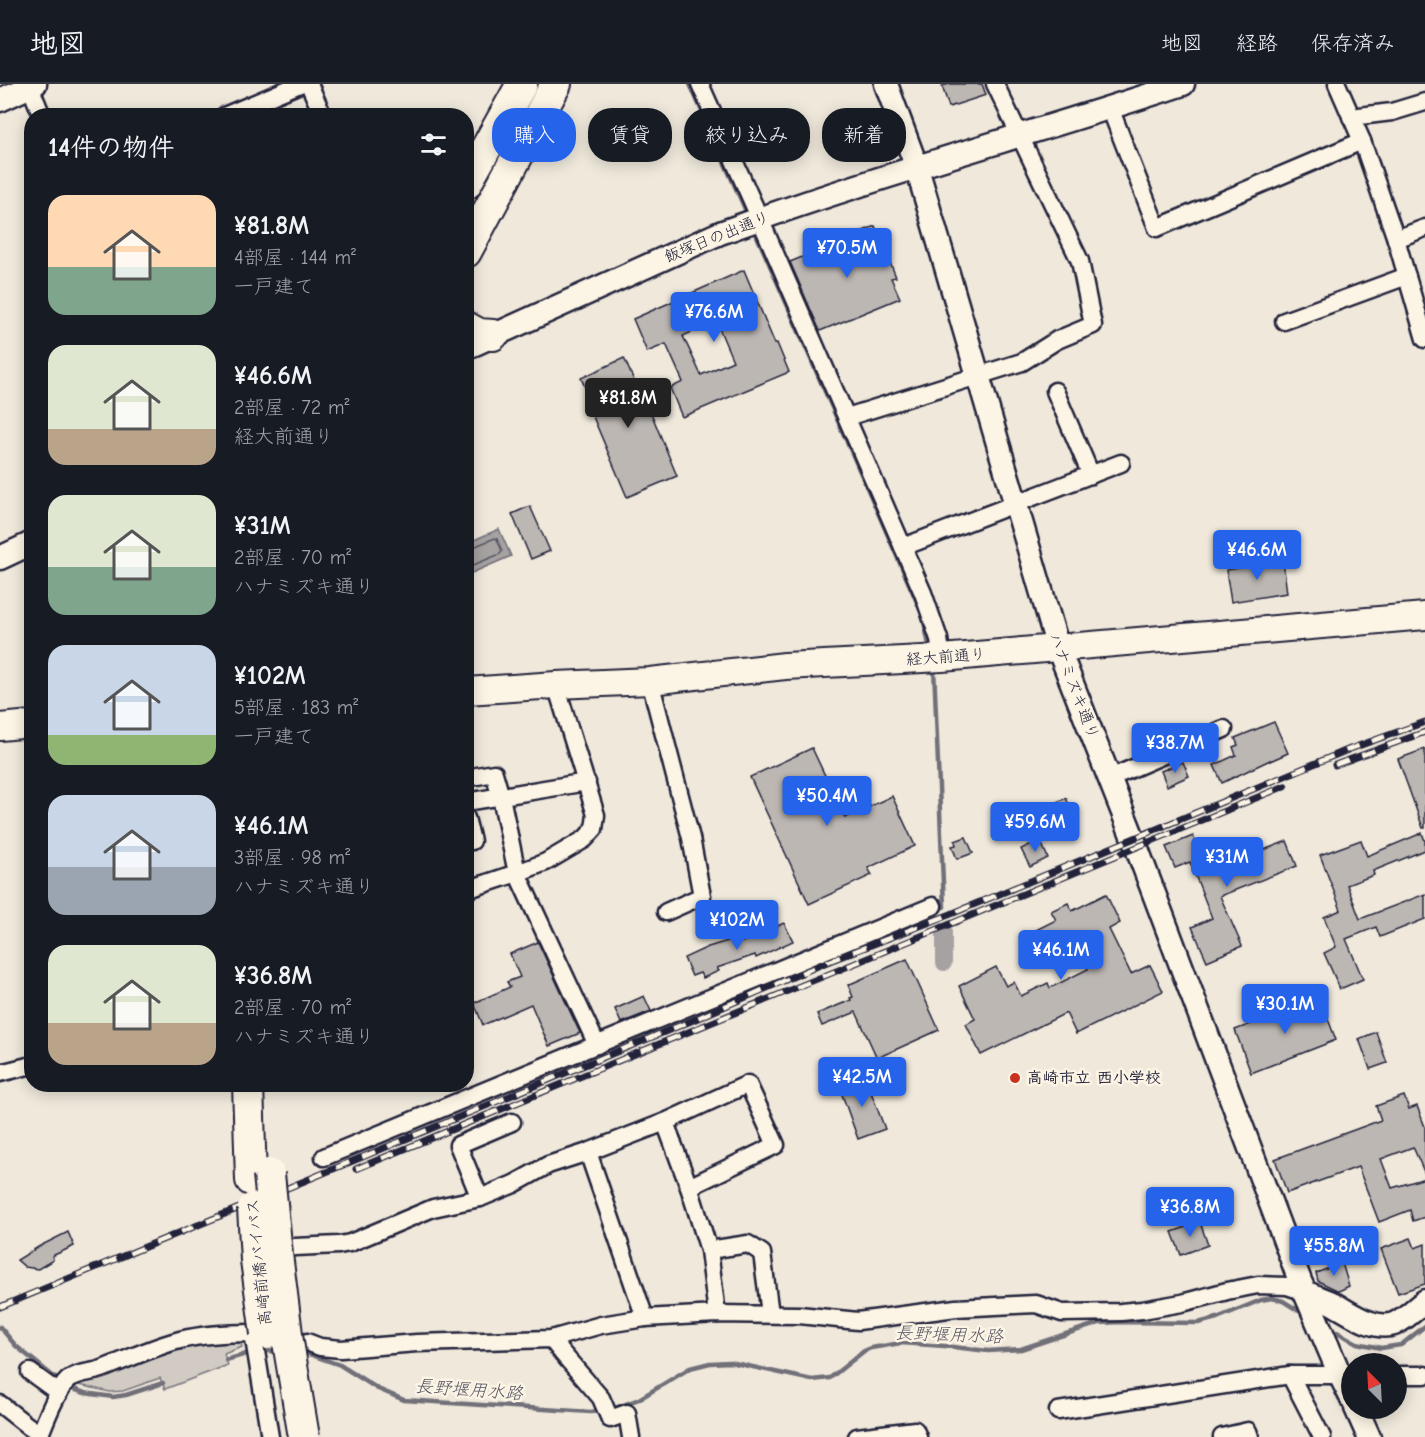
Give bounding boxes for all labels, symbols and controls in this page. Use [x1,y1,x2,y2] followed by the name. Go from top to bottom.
[30,28,86,60] text: 地図
[1161,31,1203,55] text: 地図
[1236,31,1278,55] text: 経路
[1311,31,1395,55] text: 保存済み
[492,108,576,162] chip: 購入
[588,108,672,162] chip: 賃貸
[684,108,810,162] chip: 絞り込み
[822,108,906,162] chip: 新着
[417,128,450,161] icon: filters
[48,133,174,163] text: 14件の物件
[662,208,772,266] street label: 飯塚日の出通り
[234,211,309,241] text: ¥81.8M
[96,219,168,291] icon: home
[798,228,896,279] pin: ¥70.5M
[817,236,877,259] text: ¥70.5M
[234,246,356,269] text: 4部屋 · 144 m²
[234,275,314,298] text: 一戸建て
[665,292,763,343] pin: ¥76.6M
[685,300,743,323] text: ¥76.6M
[234,361,312,391] text: ¥46.6M
[96,369,168,441] icon: home
[579,378,677,429] pin: ¥81.8M
[599,386,657,409] text: ¥81.8M
[234,396,349,419] text: 2部屋 · 72 m²
[234,425,334,448] text: 経大前通り
[234,511,291,541] text: ¥31M
[96,519,168,591] icon: home
[1208,530,1306,581] pin: ¥46.6M
[1227,538,1287,561] text: ¥46.6M
[234,546,351,569] text: 2部屋 · 70 m²
[234,575,375,598] text: ハナミズキ通り
[1045,630,1103,742] street label: ハナミズキ通り
[905,645,987,669] street label: 経大前通り
[234,661,306,691] text: ¥102M
[96,669,168,741] icon: home
[234,696,358,719] text: 5部屋 · 183 m²
[1126,723,1224,774] pin: ¥38.7M
[234,725,314,748] text: 一戸建て
[1146,731,1204,754] text: ¥38.7M
[778,776,876,827] pin: ¥50.4M
[796,784,858,807] text: ¥50.4M
[986,802,1084,853] pin: ¥59.6M
[1004,810,1066,833] text: ¥59.6M
[234,811,308,841] text: ¥46.1M
[96,819,168,891] icon: home
[1191,837,1263,888] pin: ¥31M
[1205,845,1249,868] text: ¥31M
[234,846,350,869] text: 3部屋 · 98 m²
[234,875,375,898] text: ハナミズキ通り
[695,900,779,951] pin: ¥102M
[709,908,765,931] text: ¥102M
[1012,930,1110,981] pin: ¥46.1M
[1032,938,1090,961] text: ¥46.1M
[234,961,312,991] text: ¥36.8M
[96,969,168,1041] icon: home
[1236,984,1334,1035] pin: ¥30.1M
[1256,992,1314,1015] text: ¥30.1M
[234,996,351,1019] text: 2部屋 · 70 m²
[234,1025,375,1048] text: ハナミズキ通り
[813,1057,911,1108] pin: ¥42.5M
[832,1065,892,1088] text: ¥42.5M
[1027,1069,1161,1087] place label: 高崎市立 西小学校
[1008,1071,1022,1085] marker: 高崎市立 西小学校
[1141,1187,1239,1238] pin: ¥36.8M
[1160,1195,1220,1218] text: ¥36.8M
[243,1198,275,1326] street label: 高崎前橋バイパス
[1285,1226,1383,1277] pin: ¥55.8M
[1303,1234,1365,1257] text: ¥55.8M
[895,1323,1004,1347] water label: 長野堰用水路
[1341,1353,1407,1419] north arrow
[1341,1353,1407,1419] map controls
[414,1376,525,1404] water label: 長野堰用水路

